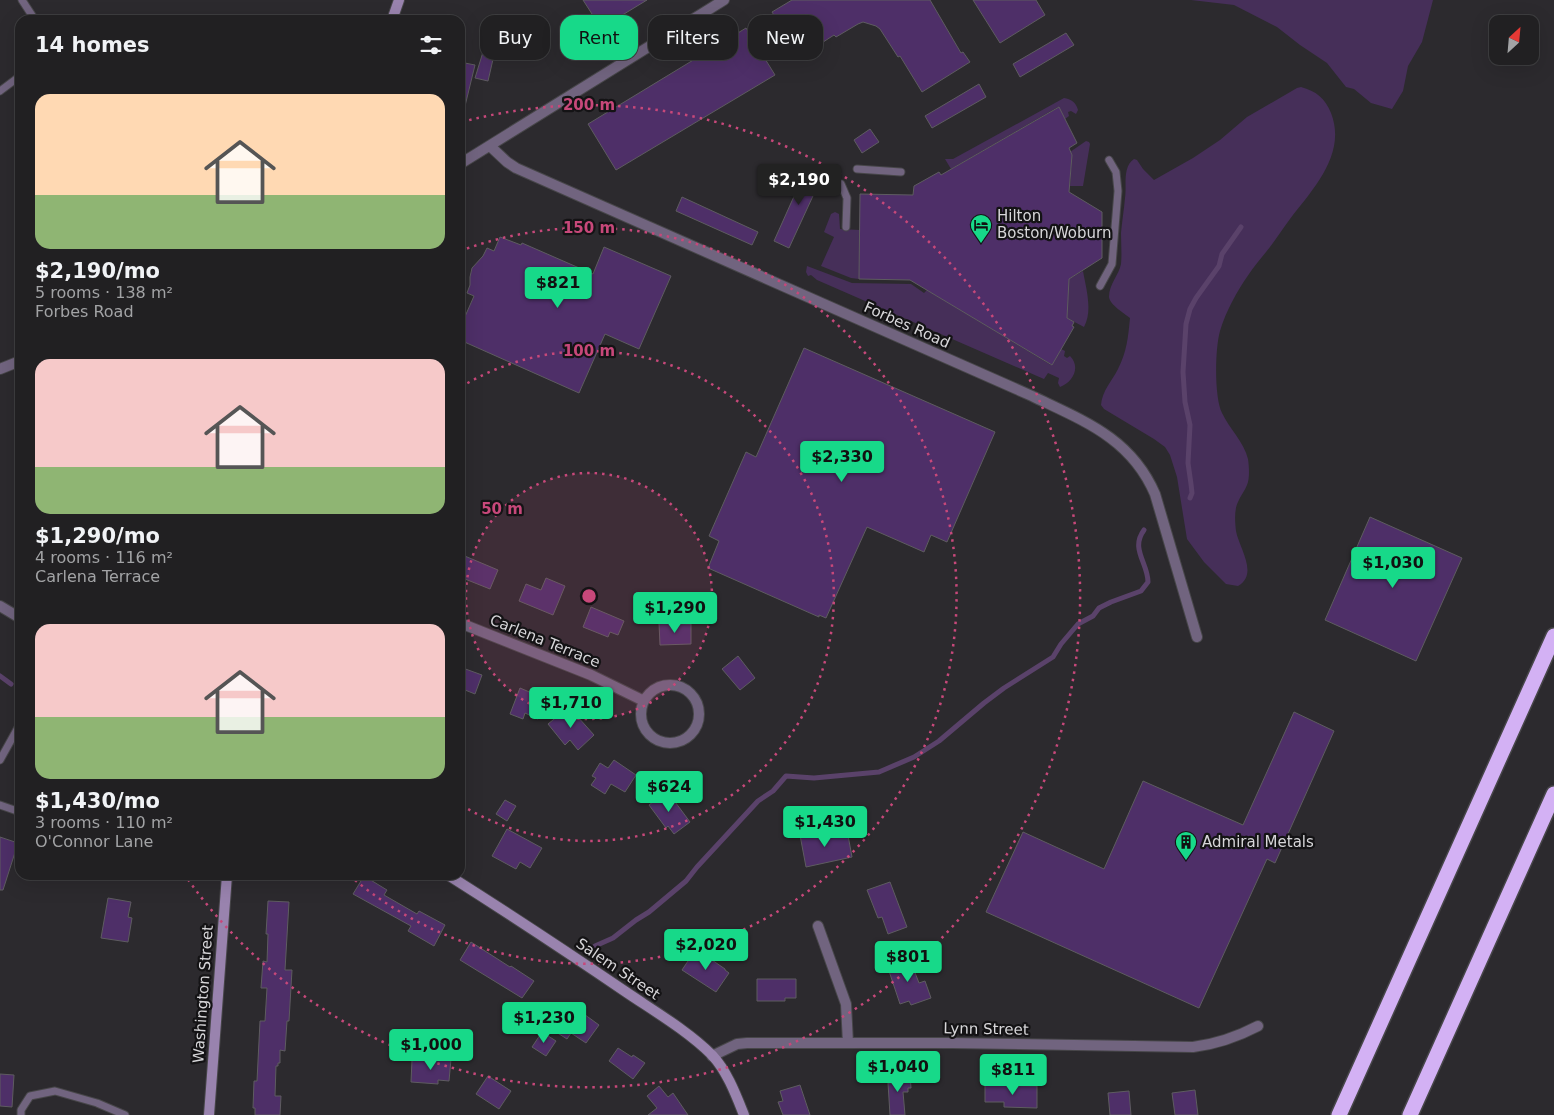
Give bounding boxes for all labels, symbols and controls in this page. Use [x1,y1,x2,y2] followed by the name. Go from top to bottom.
[480,15,550,60] chip: Buy
[560,15,638,60] chip: Rent
[648,15,738,60] chip: Filters
[748,15,823,60] chip: New
[1489,15,1539,65] north arrow
[1489,15,1539,65] map controls
[417,31,445,59] icon: filters
[35,33,150,57] text: 14 homes
[563,96,615,114] text: 200 m
[195,127,285,217] icon: home
[758,164,840,206] pin: $2,190
[768,170,830,189] text: $2,190
[997,207,1111,242] place label: Hilton Boston/Woburn
[969,213,993,244] hotel icon: Hilton Boston/Woburn
[563,219,615,237] text: 150 m
[35,259,160,283] text: $2,190/mo
[528,266,588,309] pin: $821
[536,273,580,292] text: $821
[35,283,173,302] text: 5 rooms · 138 m²
[861,298,953,352] street label: Forbes Road
[35,302,134,321] text: Forbes Road
[563,342,615,360] text: 100 m
[195,392,285,482] icon: home
[801,440,883,483] pin: $2,330
[811,447,873,466] text: $2,330
[481,500,523,518] text: 50 m
[35,524,160,548] text: $1,290/mo
[1352,546,1434,589] pin: $1,030
[35,548,173,567] text: 4 rooms · 116 m²
[1362,553,1424,572] text: $1,030
[35,567,160,586] text: Carlena Terrace
[580,587,598,605] centre of rings
[634,592,716,634] pin: $1,290
[644,598,706,617] text: $1,290
[487,611,603,671] street label: Carlena Terrace
[195,657,285,747] icon: home
[530,686,612,729] pin: $1,710
[540,693,602,712] text: $1,710
[639,770,699,813] pin: $624
[647,777,691,796] text: $624
[35,789,160,813] text: $1,430/mo
[784,806,866,848] pin: $1,430
[794,812,856,831] text: $1,430
[35,813,173,832] text: 3 rooms · 110 m²
[1174,830,1198,861] building icon: Admiral Metals
[35,832,153,851] text: O'Connor Lane
[1202,833,1314,851] place label: Admiral Metals
[189,924,217,1064] street label: Washington Street
[665,928,747,971] pin: $2,020
[573,934,663,1004] street label: Salem Street
[675,935,737,954] text: $2,020
[878,940,938,983] pin: $801
[886,947,930,966] text: $801
[503,1002,585,1044] pin: $1,230
[513,1008,575,1027] text: $1,230
[943,1019,1029,1039] street label: Lynn Street
[390,1028,472,1071] pin: $1,000
[400,1035,462,1054] text: $1,000
[857,1050,939,1093] pin: $1,040
[983,1054,1043,1096] pin: $811
[867,1057,929,1076] text: $1,040
[991,1060,1035,1079] text: $811

